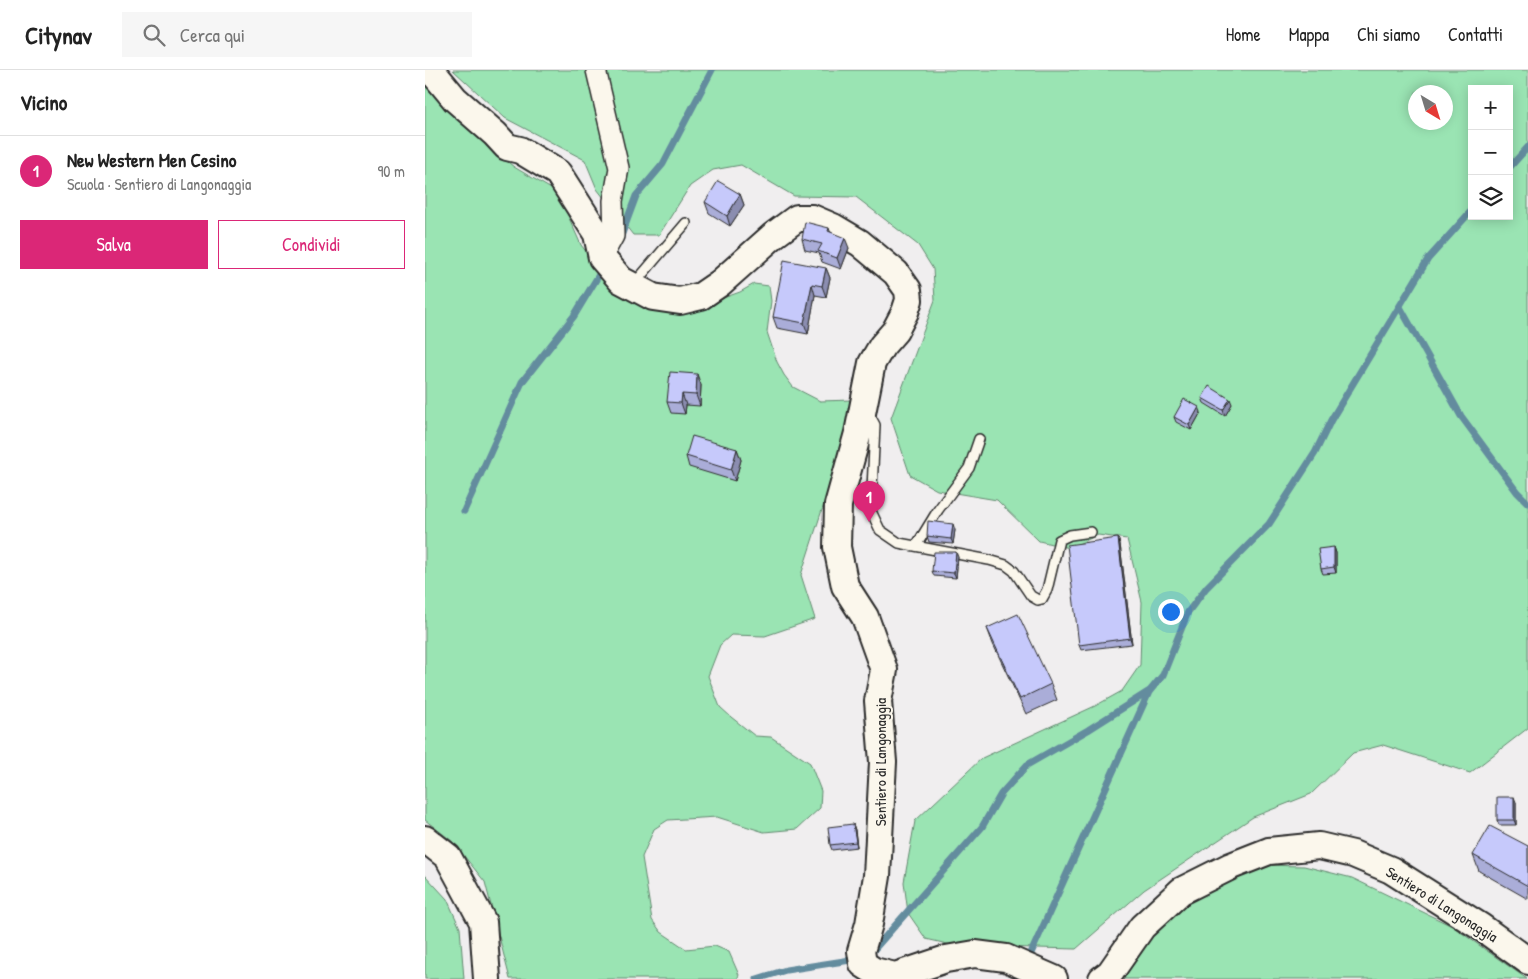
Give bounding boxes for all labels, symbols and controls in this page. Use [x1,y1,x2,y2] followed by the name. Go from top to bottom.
[122,12,472,57] search box
[25,19,92,51] text: Citynav
[140,21,168,49] icon: search
[180,22,245,48] text: Cerca qui
[1226,22,1261,47] text: Home
[1289,22,1329,47] text: Mappa
[1357,22,1420,47] text: Chi siamo
[1448,22,1503,47] text: Contatti
[1408,85,1453,130] north arrow
[1468,85,1513,220] map controls
[1468,85,1513,130] button: +
[20,88,67,117] text: Vicino
[1468,130,1513,175] button: −
[67,147,236,173] text: New Western Men Cesino
[33,160,39,182] text: 1
[377,160,405,182] text: 90 m
[67,173,251,195] text: Scuola · Sentiero di Langonaggia
[1468,175,1513,220] button: layers
[20,220,208,269] button: Salva
[218,220,405,269] button: Condividi
[853,481,885,522] pin: 1
[1158,599,1184,625] your location
[870,698,891,826] street label: Sentiero di Langonaggia
[1382,861,1502,947] street label: Sentiero di Langonaggia

